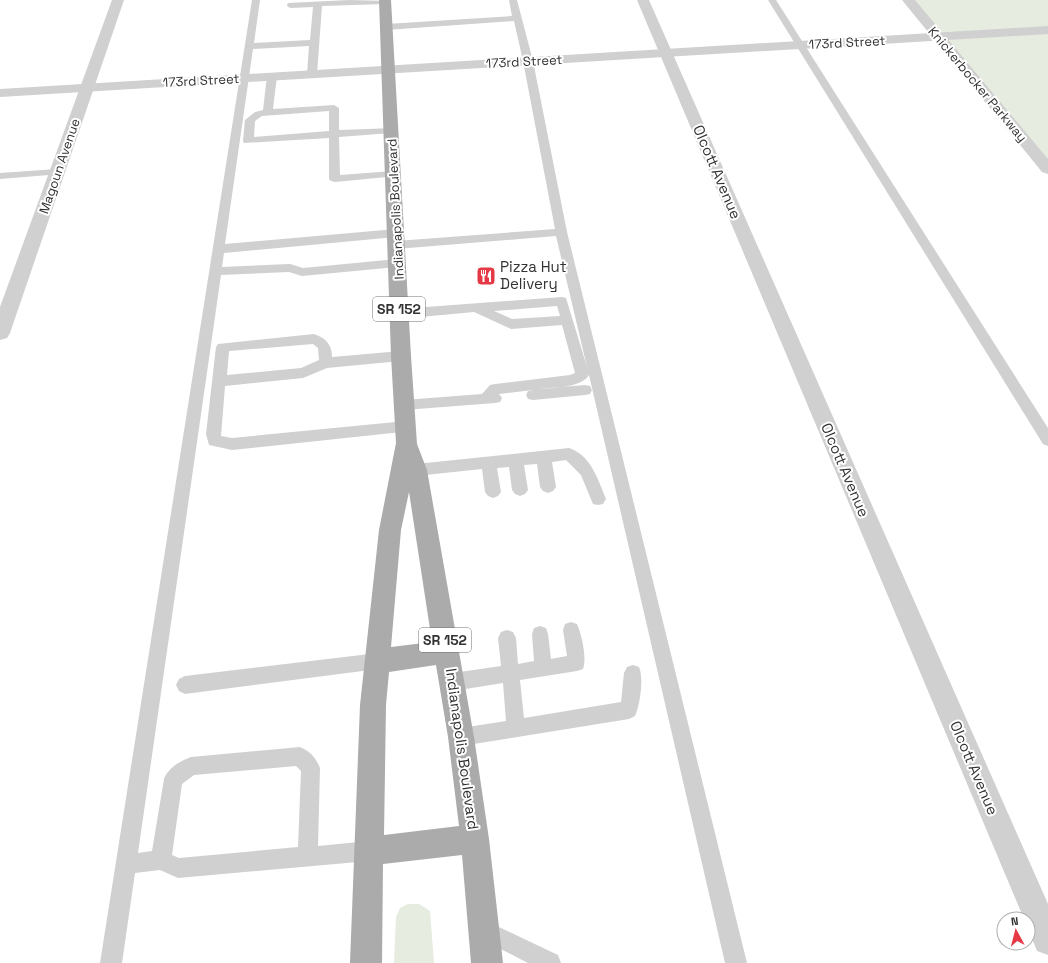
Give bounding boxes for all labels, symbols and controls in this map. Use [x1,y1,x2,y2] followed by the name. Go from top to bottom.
[924,23,1031,146] street label: Knickerbocker Parkway
[808,32,886,53] street label: 173rd Street
[485,51,563,72] street label: 173rd Street
[162,70,240,91] street label: 173rd Street
[35,116,84,216] street label: Magoun Avenue
[689,122,746,222] street label: Olcott Avenue
[383,138,408,280] street label: Indianapolis Boulevard
[500,257,567,293] place label: Pizza Hut Delivery
[475,265,497,287] restaurant icon: Pizza Hut Delivery
[373,297,425,321] road number: SR 152
[817,420,874,520] street label: Olcott Avenue
[419,628,471,652] road number: SR 152
[442,667,483,831] street label: Indianapolis Boulevard
[946,718,1003,818] street label: Olcott Avenue
[996,911,1036,951] north arrow
[1010,914,1019,928] text: N

